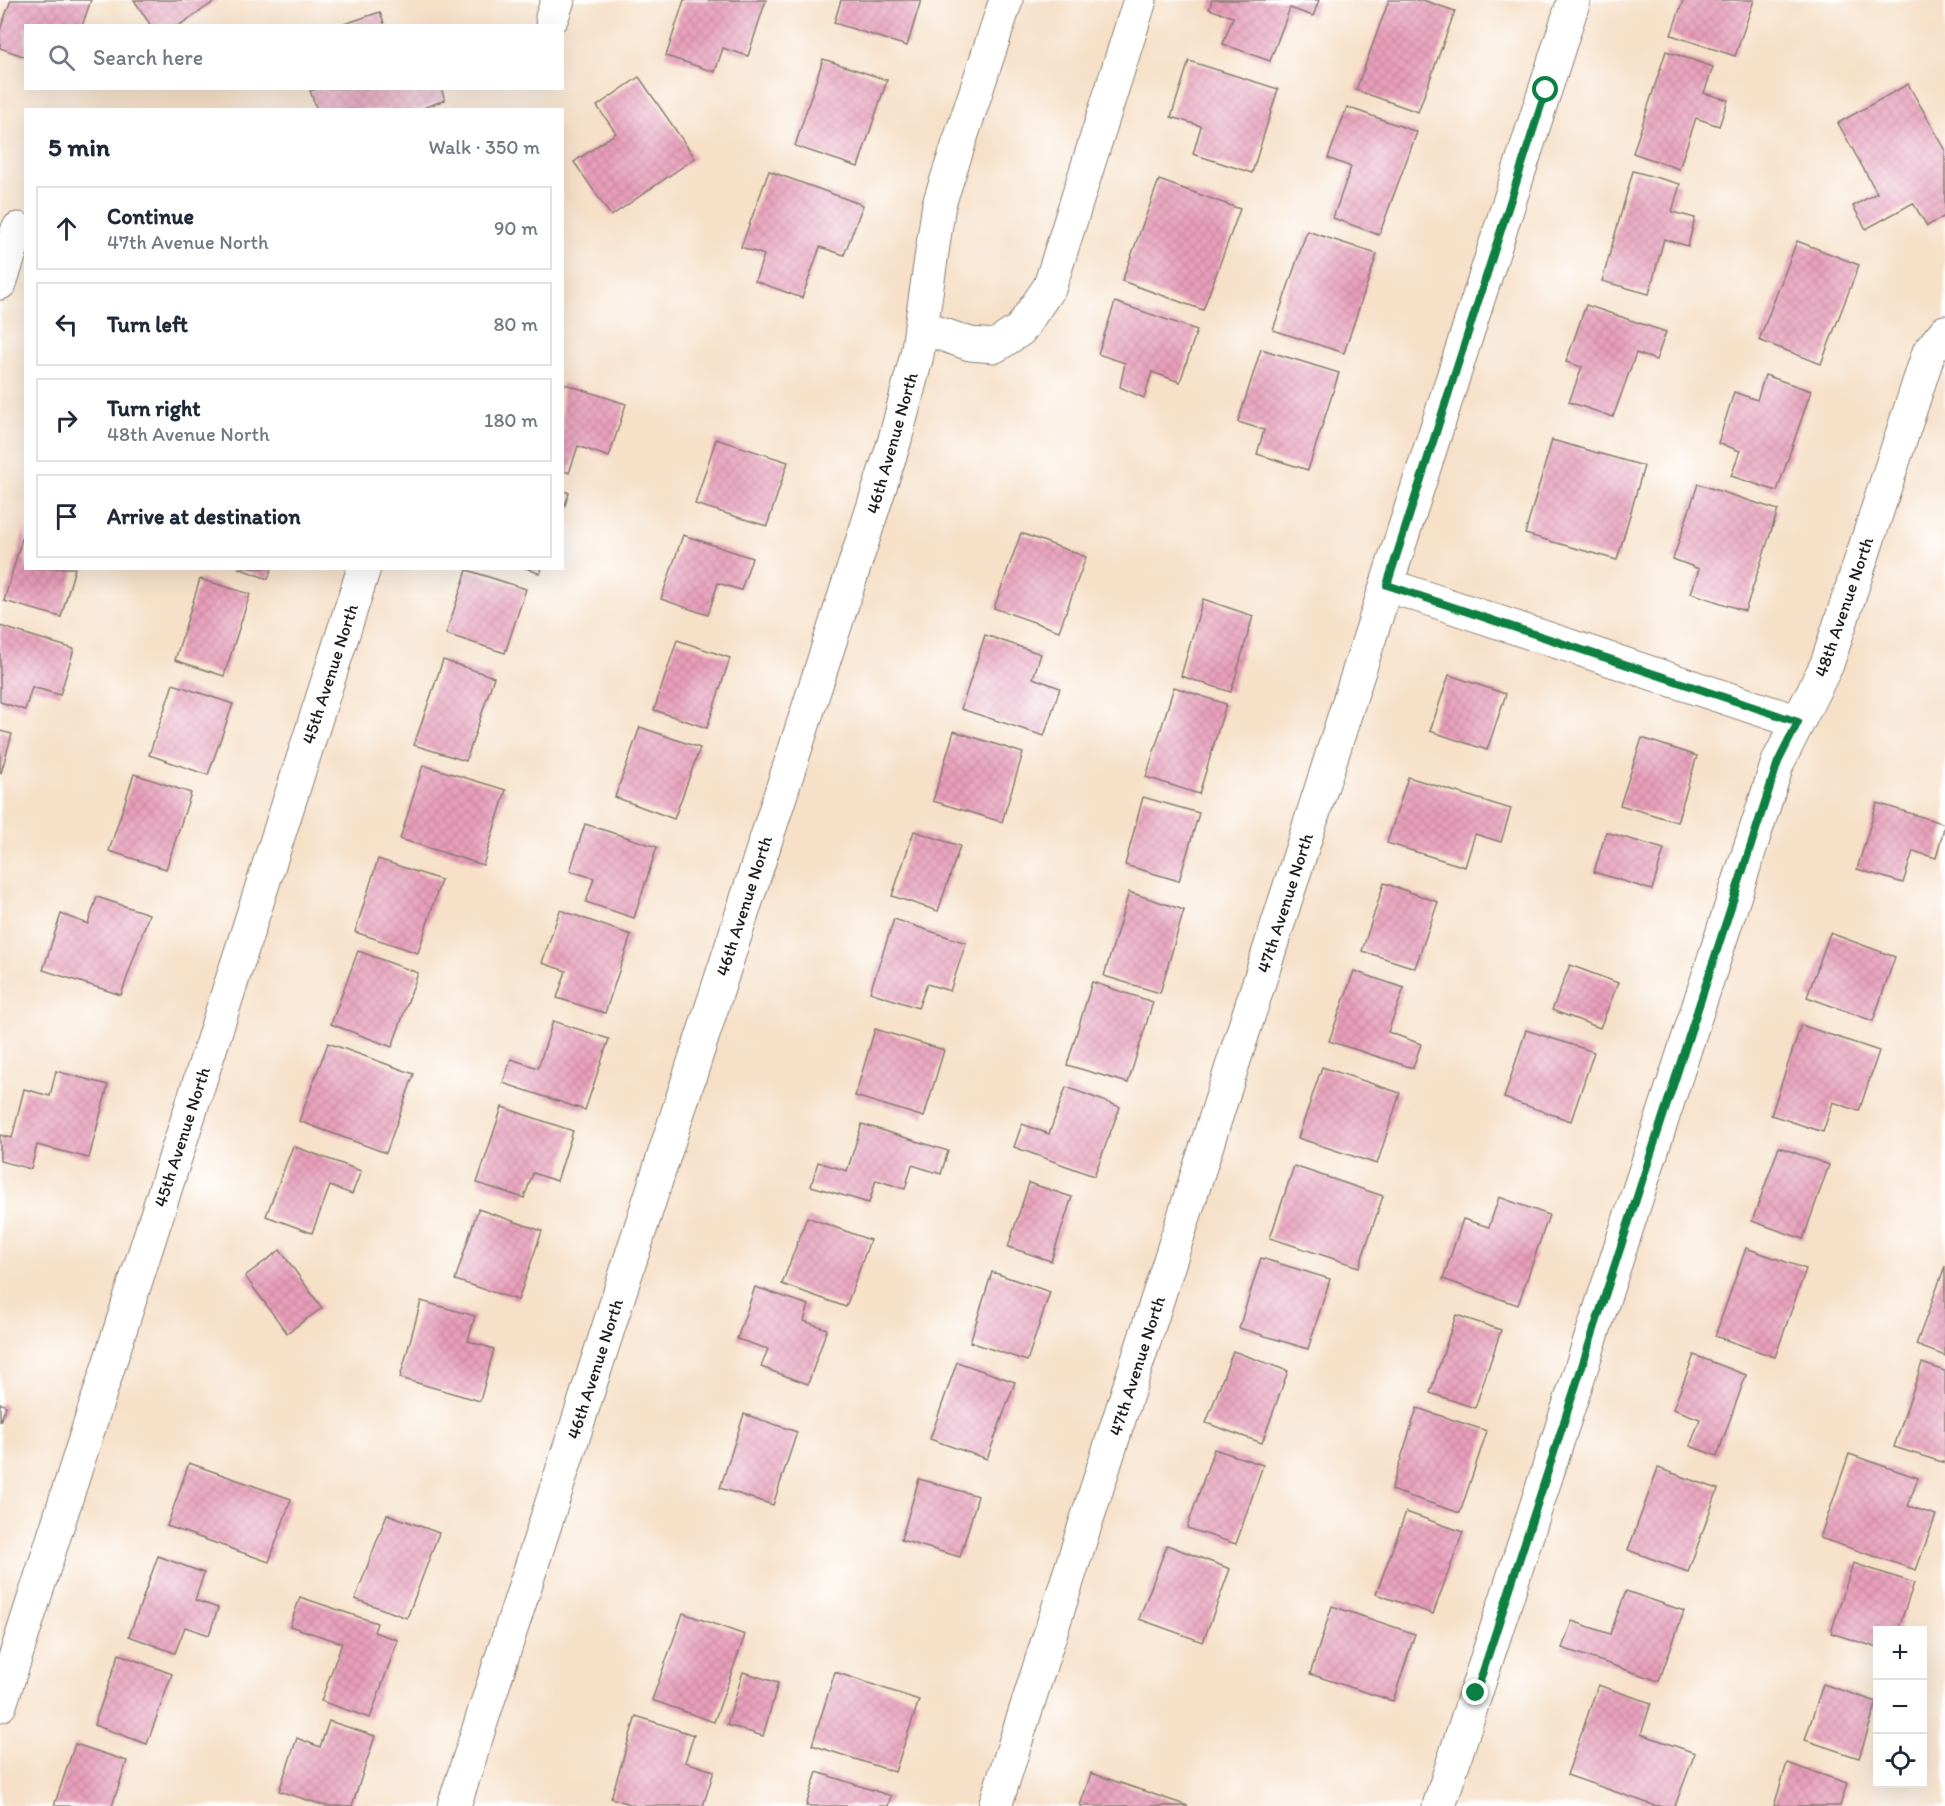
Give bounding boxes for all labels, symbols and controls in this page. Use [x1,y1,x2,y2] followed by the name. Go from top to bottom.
[24,24,564,90] search box
[45,41,78,74] icon: search
[93,44,203,71] text: Search here
[1532,76,1558,102] route start
[48,131,110,163] text: 5 min
[429,135,540,159] text: Walk · 350 m
[107,203,194,230] text: Continue
[50,212,83,245] icon: ahead
[494,216,538,240] text: 90 m
[107,230,269,254] text: 47th Avenue North
[50,308,83,341] icon: left
[107,311,188,338] text: Turn left
[493,312,538,336] text: 80 m
[861,369,923,516] street label: 46th Avenue North
[107,395,201,422] text: Turn right
[50,404,83,437] icon: right
[484,408,538,432] text: 180 m
[107,422,270,446] text: 48th Avenue North
[50,500,83,533] icon: arrive
[107,503,301,530] text: Arrive at destination
[1810,534,1878,680] street label: 48th Avenue North
[297,601,363,747] street label: 45th Avenue North
[1252,830,1318,976] street label: 47th Avenue North
[711,833,777,979] street label: 46th Avenue North
[149,1064,215,1210] street label: 45th Avenue North
[1104,1293,1170,1439] street label: 47th Avenue North
[562,1296,628,1442] street label: 46th Avenue North
[1873,1626,1927,1788] map controls
[1873,1626,1927,1680] button: +
[1462,1679,1488,1705] route end
[1873,1680,1927,1734] button: −
[1873,1734,1927,1788] button: locate

